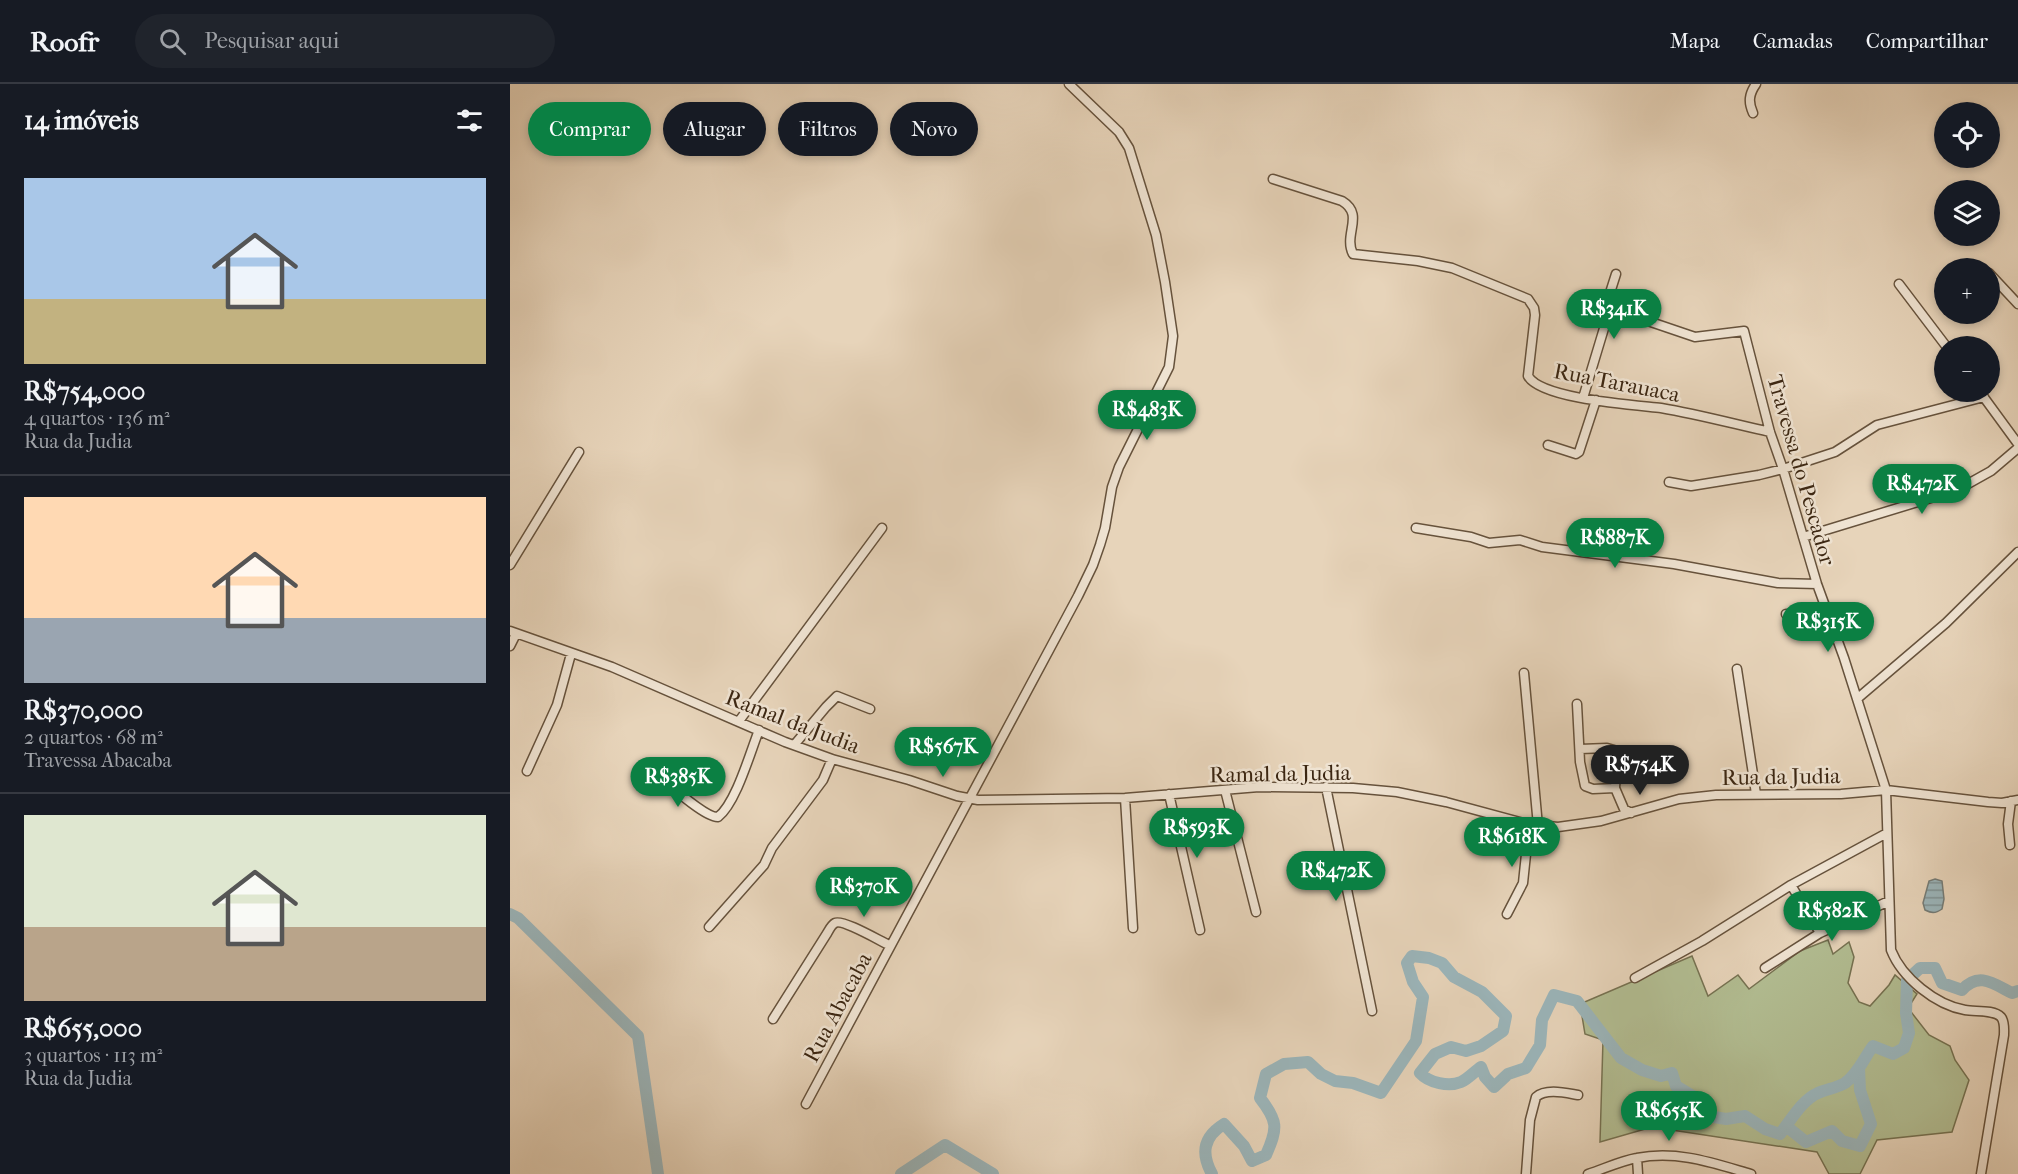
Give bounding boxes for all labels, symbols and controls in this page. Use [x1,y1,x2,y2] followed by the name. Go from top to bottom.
[135,14,555,68] search box
[30,25,99,58] text: Roofr
[156,25,189,58] icon: search
[204,28,339,54] text: Pesquisar aqui
[1670,29,1720,53] text: Mapa
[1753,29,1833,53] text: Camadas
[1866,29,1988,53] text: Compartilhar
[528,102,651,156] chip: Comprar
[663,102,766,156] chip: Alugar
[778,102,878,156] chip: Filtros
[890,102,978,156] chip: Novo
[1934,102,2000,402] map controls
[1934,102,2000,168] button: locate
[453,104,486,137] icon: filters
[24,105,139,136] text: 14 imóveis
[1934,180,2000,246] button: layers
[201,217,309,325] icon: home
[1934,258,2000,324] button: +
[1565,289,1663,340] pin: R$341K
[1580,297,1648,320] text: R$341K
[1934,336,2000,402] button: −
[1551,358,1683,408] street label: Rua Tarauaca
[1761,372,1841,569] street label: Travessa do Pescador
[24,376,145,407] text: R$754,000
[1098,390,1196,441] pin: R$483K
[1112,398,1182,421] text: R$483K
[24,407,170,430] text: 4 quartos · 136 m²
[24,430,132,453] text: Rua da Judia
[1873,464,1971,515] pin: R$472K
[1886,472,1958,495] text: R$472K
[1566,518,1664,569] pin: R$887K
[1580,526,1650,549] text: R$887K
[201,536,309,644] icon: home
[1779,602,1877,653] pin: R$315K
[1796,610,1860,633] text: R$315K
[722,684,864,760] street label: Ramal da Judia
[24,695,143,726] text: R$370,000
[24,726,163,749] text: 2 quartos · 68 m²
[894,727,992,778] pin: R$567K
[908,735,978,758] text: R$567K
[1591,745,1689,796] pin: R$754K
[24,749,172,772] text: Travessa Abacaba
[1605,753,1675,776] text: R$754K
[629,757,727,808] pin: R$385K
[1209,760,1352,788] street label: Ramal da Judia
[1721,763,1841,791] street label: Rua da Judia
[645,765,711,788] text: R$385K
[1148,808,1246,859] pin: R$593K
[1163,816,1231,839] text: R$593K
[1463,817,1561,868] pin: R$618K
[1478,825,1546,848] text: R$618K
[1287,851,1385,902] pin: R$472K
[201,854,309,962] icon: home
[1300,859,1372,882] text: R$472K
[815,867,913,918] pin: R$370K
[830,875,898,898] text: R$370K
[1783,891,1881,942] pin: R$582K
[1797,899,1867,922] text: R$582K
[798,947,878,1067] street label: Rua Abacaba
[24,1013,142,1044] text: R$655,000
[24,1044,162,1067] text: 3 quartos · 113 m²
[24,1067,132,1090] text: Rua da Judia
[1620,1091,1718,1142] pin: R$655K
[1635,1099,1703,1122] text: R$655K

